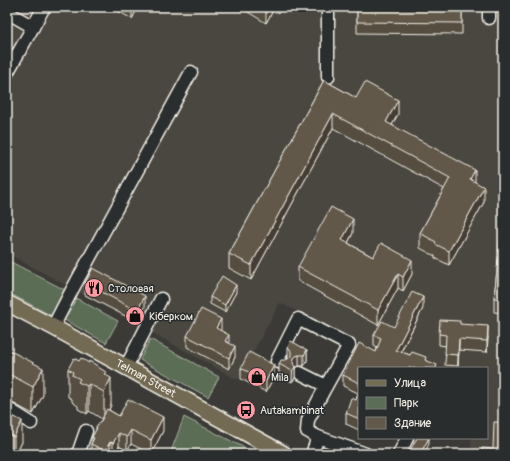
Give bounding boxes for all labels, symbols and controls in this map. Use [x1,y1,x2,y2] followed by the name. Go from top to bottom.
[83,277,105,299] restaurant icon: Столовая
[108,282,154,295] place label: Столовая
[124,305,146,327] shop icon: Кіберком
[149,310,193,323] place label: Кіберком
[114,356,179,400] street label: Telman Street
[246,366,268,388] shop icon: Mila
[358,367,488,439] legend
[271,371,289,384] place label: Mila
[394,376,426,391] text: Улица
[394,396,419,411] text: Парк
[235,399,257,421] bus stop icon: Autakambinat
[260,404,325,417] place label: Autakambinat
[394,416,431,431] text: Здание

